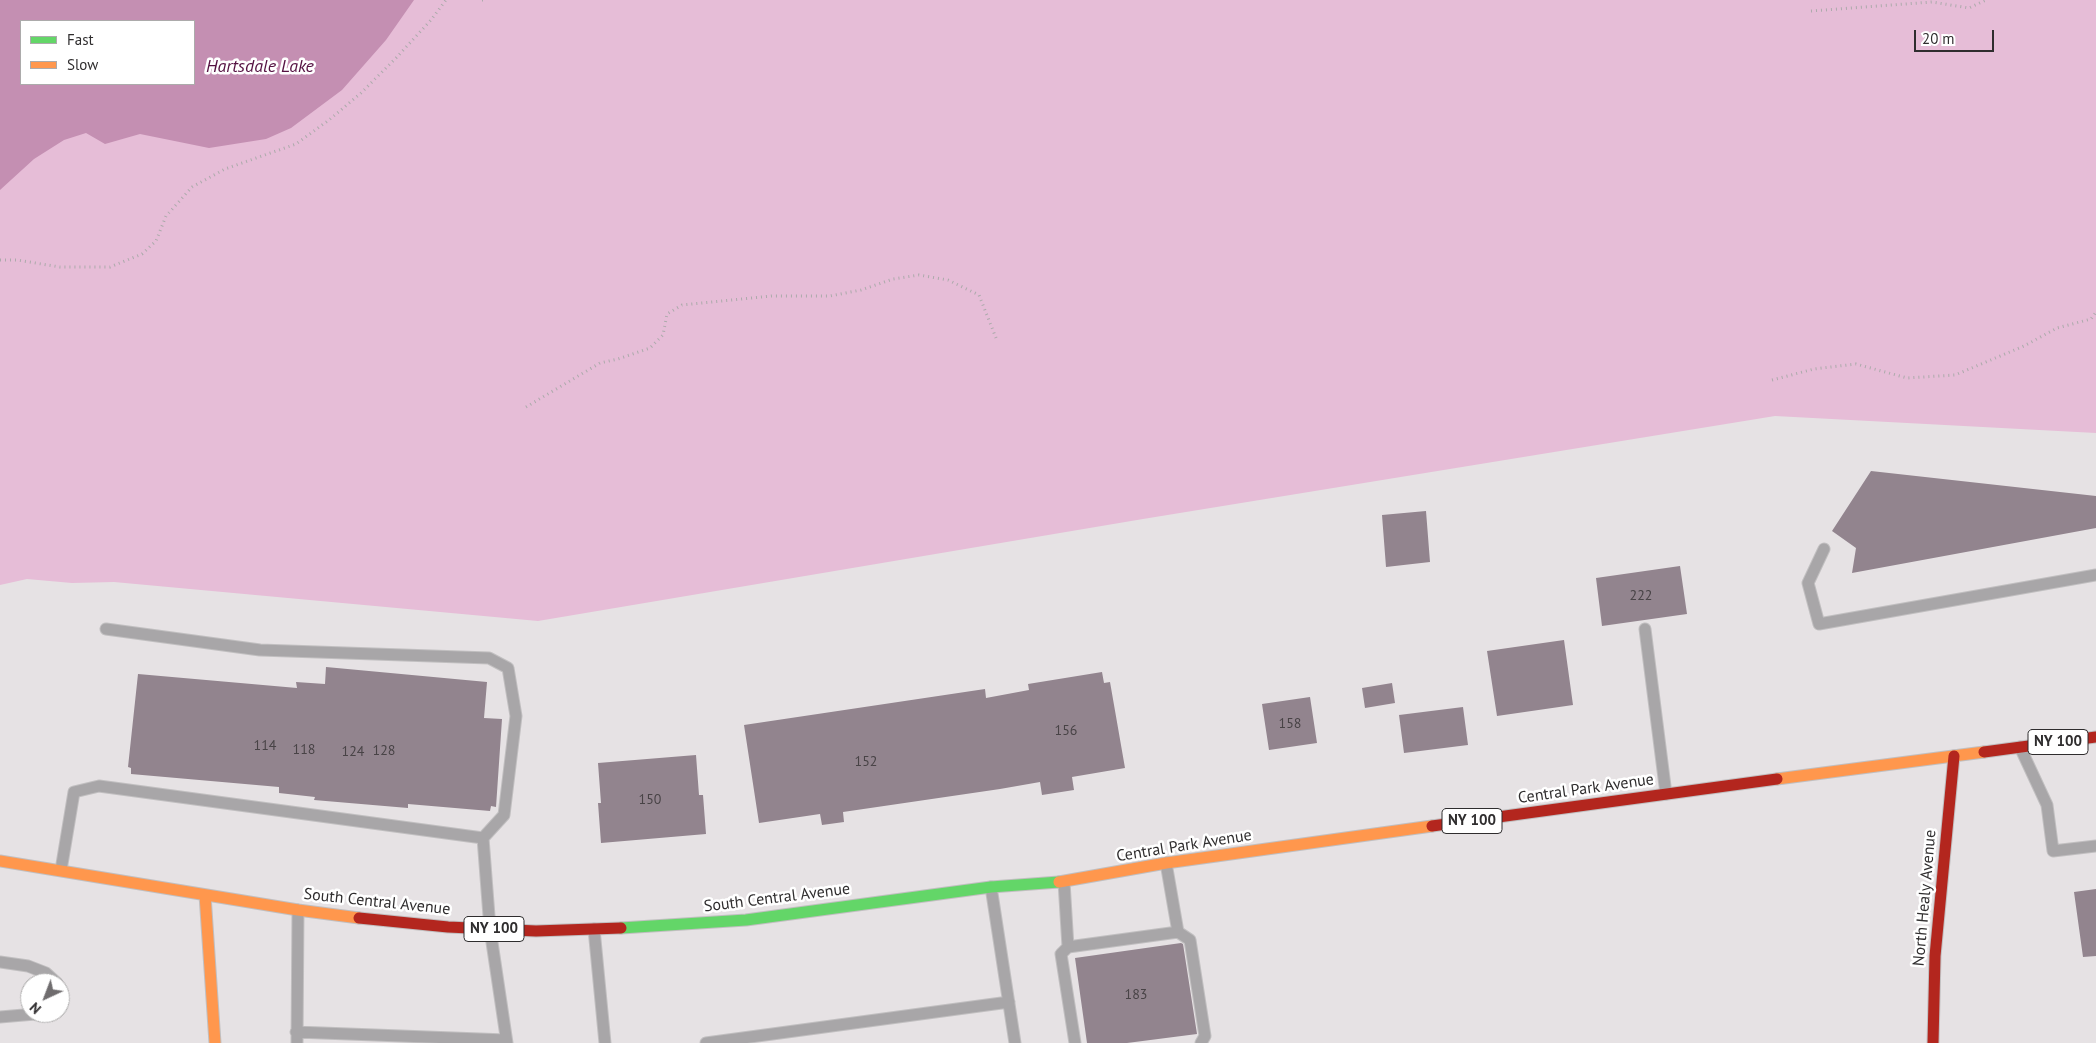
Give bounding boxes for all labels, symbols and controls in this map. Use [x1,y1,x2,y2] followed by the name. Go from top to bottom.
[20,20,195,85] legend
[1916,20,1996,52] scale bar
[1922,29,1955,48] text: 20 m
[67,30,94,49] text: Fast
[67,55,98,74] text: Slow
[206,56,314,78] water label: Hartsdale Lake
[1630,588,1652,604] house number: 222
[1279,716,1301,732] house number: 158
[1055,723,1077,739] house number: 156
[2028,730,2088,754] road number: NY 100
[254,738,276,754] house number: 114
[293,742,315,758] house number: 118
[373,743,395,759] house number: 128
[342,744,364,760] house number: 124
[855,754,877,770] house number: 152
[1517,770,1655,808] street label: Central Park Avenue
[639,792,661,808] house number: 150
[1442,808,1502,834] road number: NY 100
[1115,826,1253,866] street label: Central Park Avenue
[1909,829,1941,967] street label: North Healy Avenue
[703,879,851,917] street label: South Central Avenue
[303,885,451,919] street label: South Central Avenue
[464,916,524,942] road number: NY 100
[20,973,70,1023] north arrow
[1125,987,1147,1003] house number: 183
[26,999,45,1018] text: N

